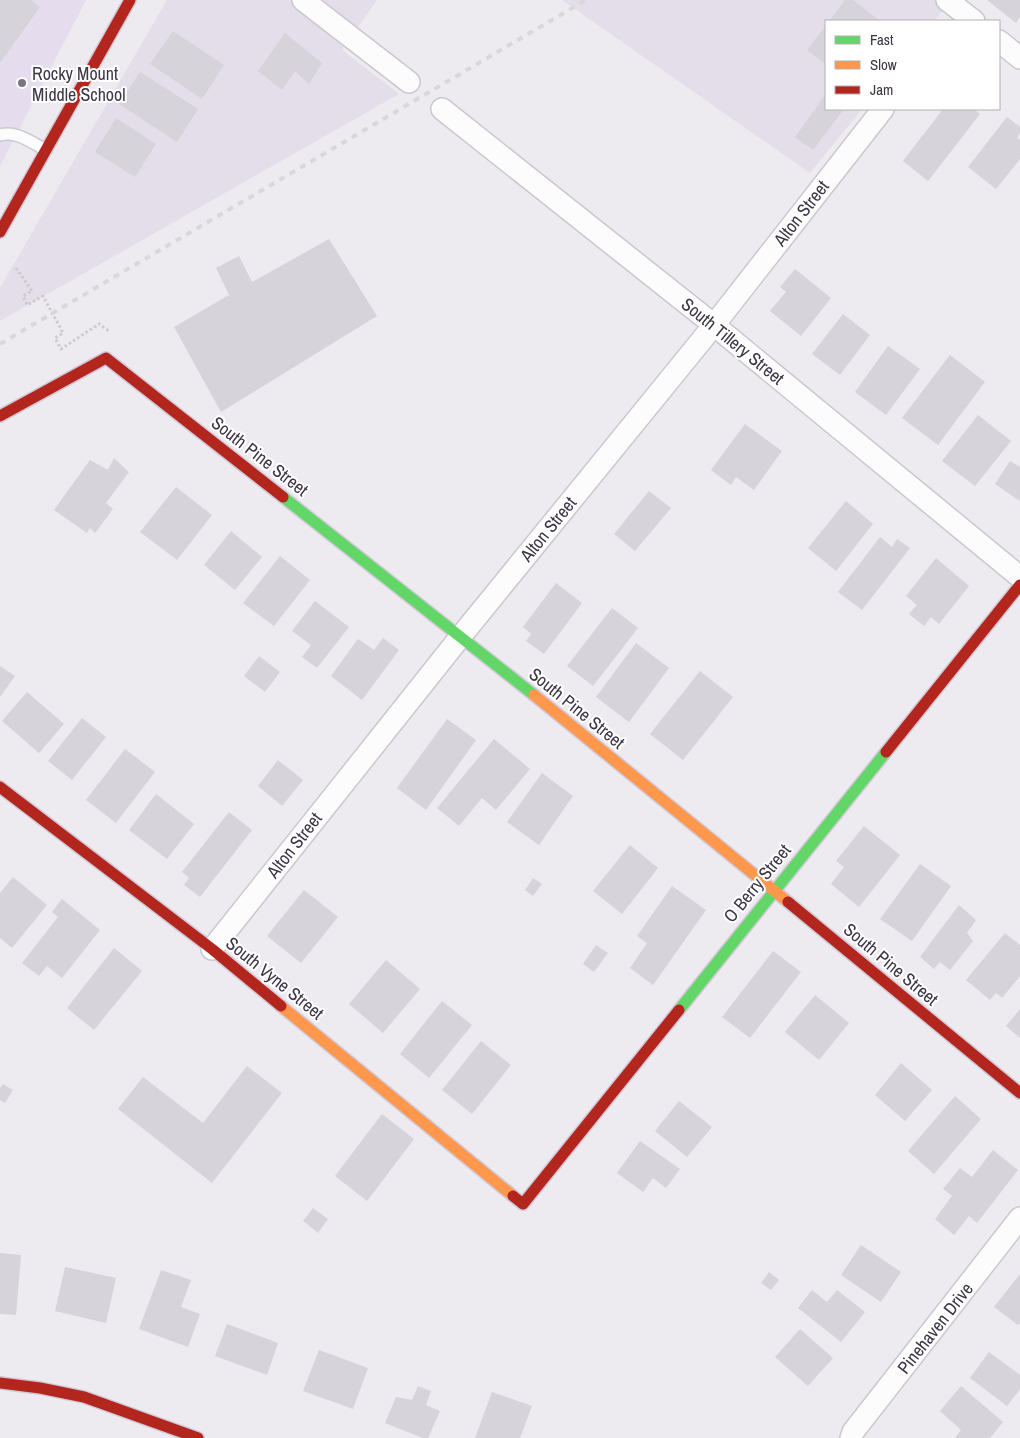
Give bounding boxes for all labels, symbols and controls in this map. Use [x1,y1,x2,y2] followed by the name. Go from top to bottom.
[825,20,1000,110] legend
[870,29,894,50] text: Fast
[870,54,897,75] text: Slow
[32,61,126,107] place label: Rocky Mount Middle School
[16,77,28,89] marker: Rocky Mount Middle School
[870,79,893,100] text: Jam
[767,175,835,252] street label: Alton Street
[676,292,790,390] street label: South Tillery Street
[206,410,314,502] street label: South Pine Street
[513,491,582,568] street label: Alton Street
[524,662,630,754] street label: South Pine Street
[260,807,328,884] street label: Alton Street
[718,838,796,928] street label: O Berry Street
[838,917,944,1011] street label: South Pine Street
[221,931,329,1025] street label: South Vyne Street
[891,1277,979,1379] street label: Pinehaven Drive

